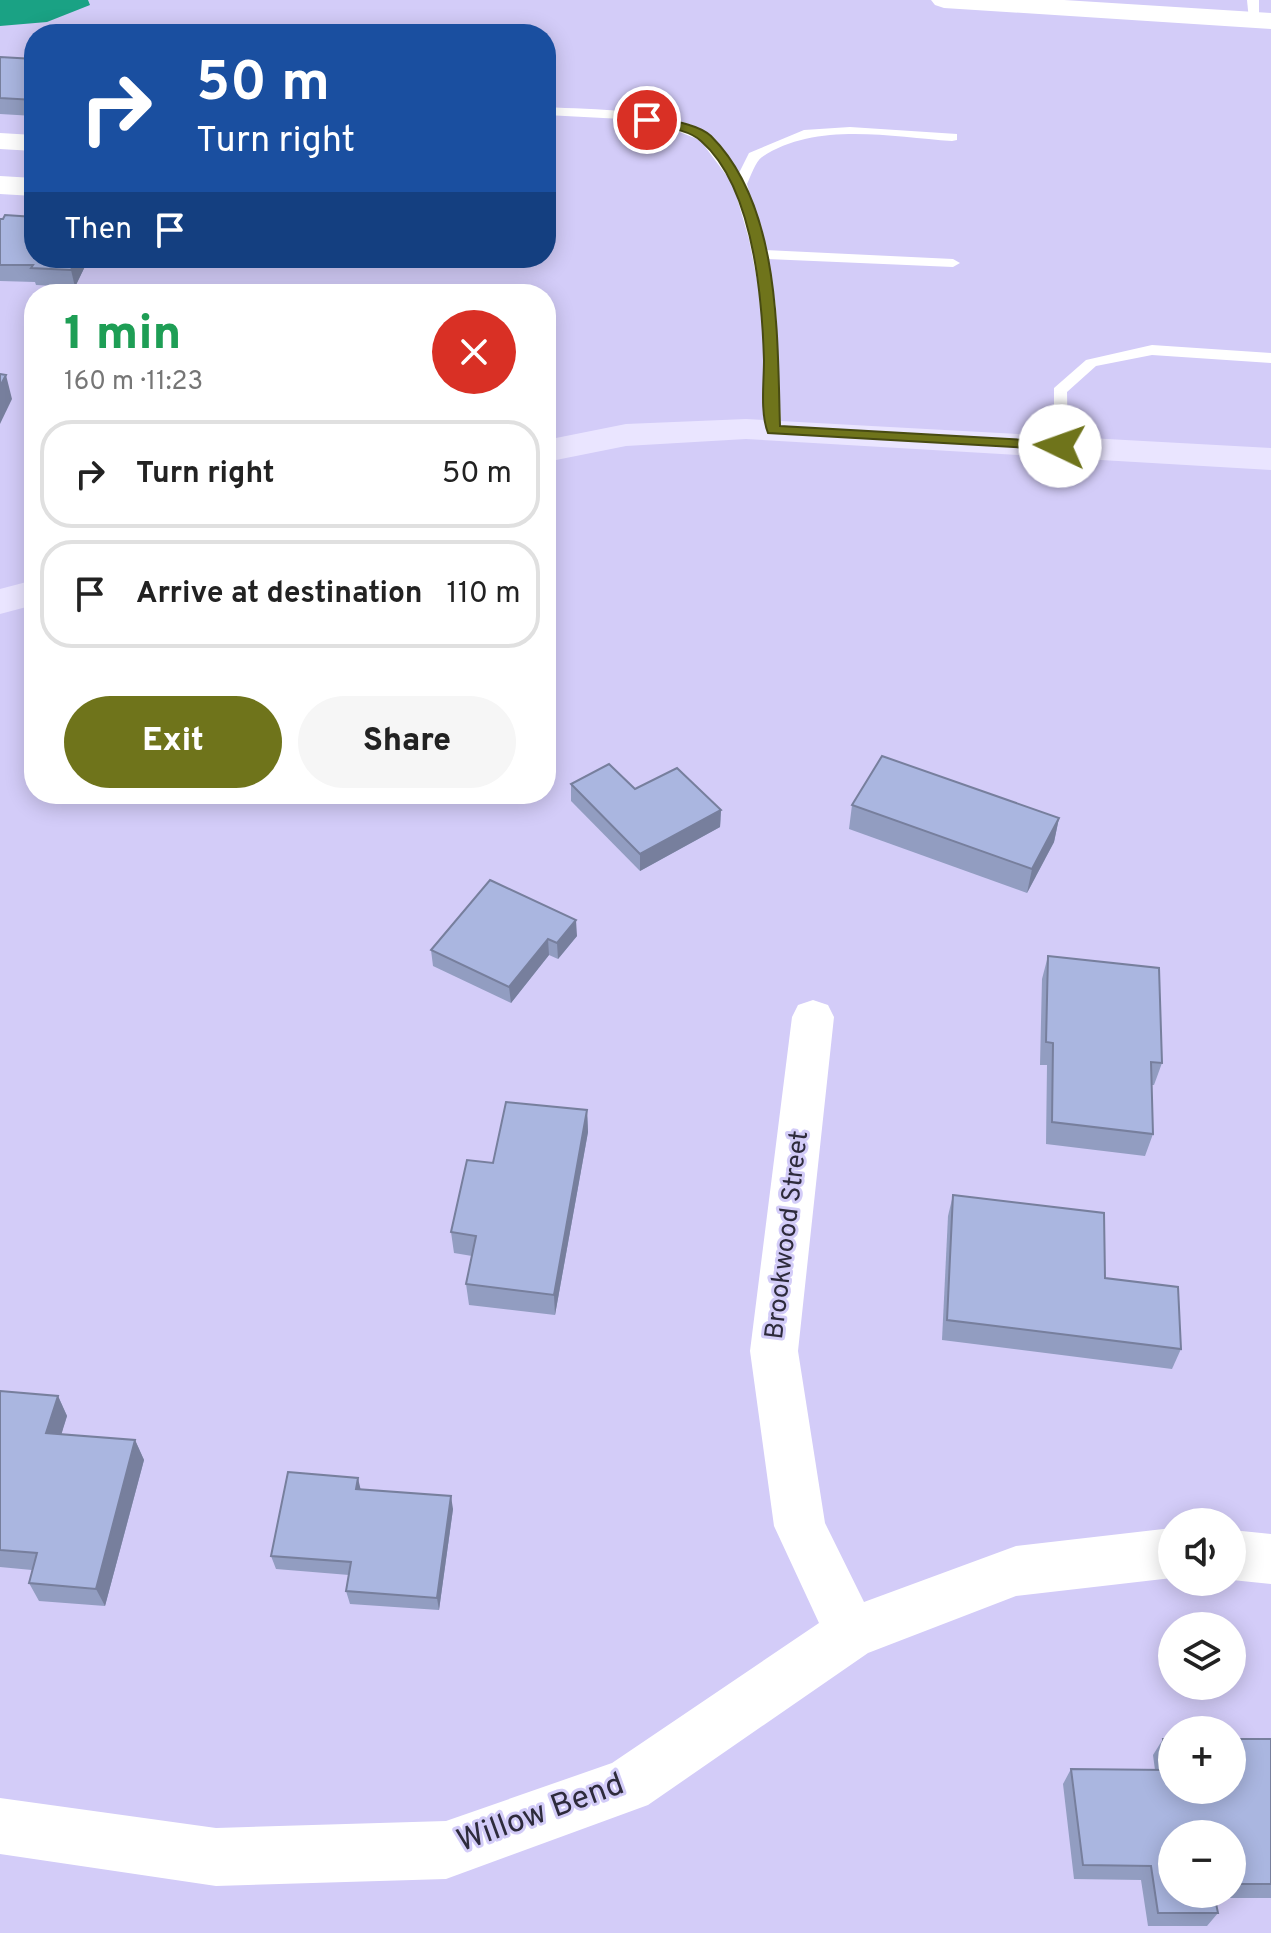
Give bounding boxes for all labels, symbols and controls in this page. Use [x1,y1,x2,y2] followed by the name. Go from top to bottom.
[196,50,330,120] text: 50 m
[64,56,168,160] icon: right
[613,86,681,154] pin
[625,98,669,142] icon: arrive
[196,119,355,165] text: Turn right
[148,208,192,252] icon: arrive
[64,212,132,249] text: Then
[64,306,181,366] text: 1 min
[432,310,516,394] button: close
[64,366,203,399] text: 160 m · 11:23
[1018,404,1102,488] position arrow
[68,452,112,496] icon: right
[136,456,274,493] text: Turn right
[442,456,512,493] text: 50 m
[68,572,112,616] icon: arrive
[136,576,422,613] text: Arrive at destination
[446,576,521,613] text: 110 m
[64,696,282,788] button: Exit
[298,696,516,788] button: Share
[759,1129,817,1341] street label: Brookwood Street
[1158,1508,1246,1908] map controls
[1158,1508,1246,1596] button: sound
[1158,1612,1246,1700] button: layers
[1158,1716,1246,1804] button: +
[452,1765,630,1863] street label: Willow Bend
[1158,1820,1246,1908] button: −

